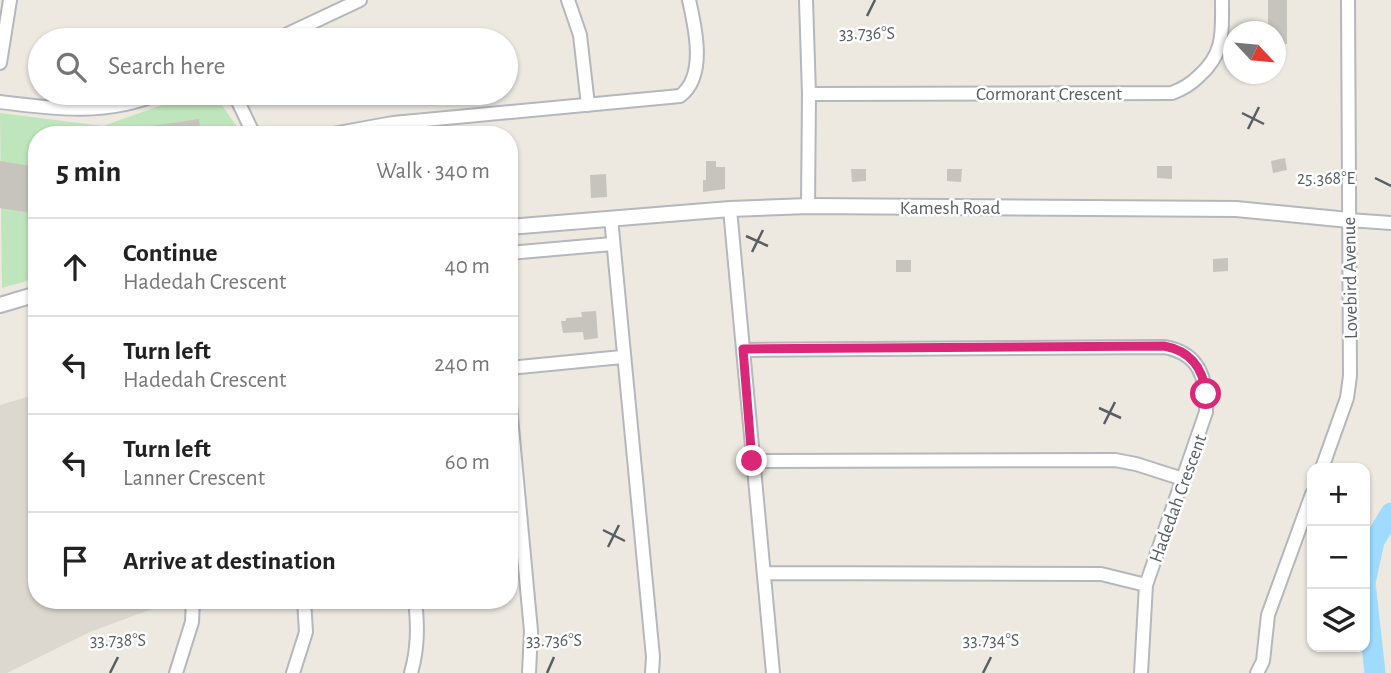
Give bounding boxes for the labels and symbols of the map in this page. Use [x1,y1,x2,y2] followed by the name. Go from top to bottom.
[1223,21,1286,84] north arrow
[839,25,895,43] text: 33.736°S
[976,85,1122,104] street label: Cormorant Crescent
[1297,170,1355,188] text: 25.368°E
[900,199,1000,218] street label: Kamesh Road
[1340,217,1361,339] street label: Lovebird Avenue
[1190,378,1221,409] route start
[1146,432,1210,565] street label: Hadedah Crescent
[736,445,767,476] route end
[90,632,146,650] text: 33.738°S
[526,632,582,650] text: 33.736°S
[963,632,1019,650] text: 33.734°S

